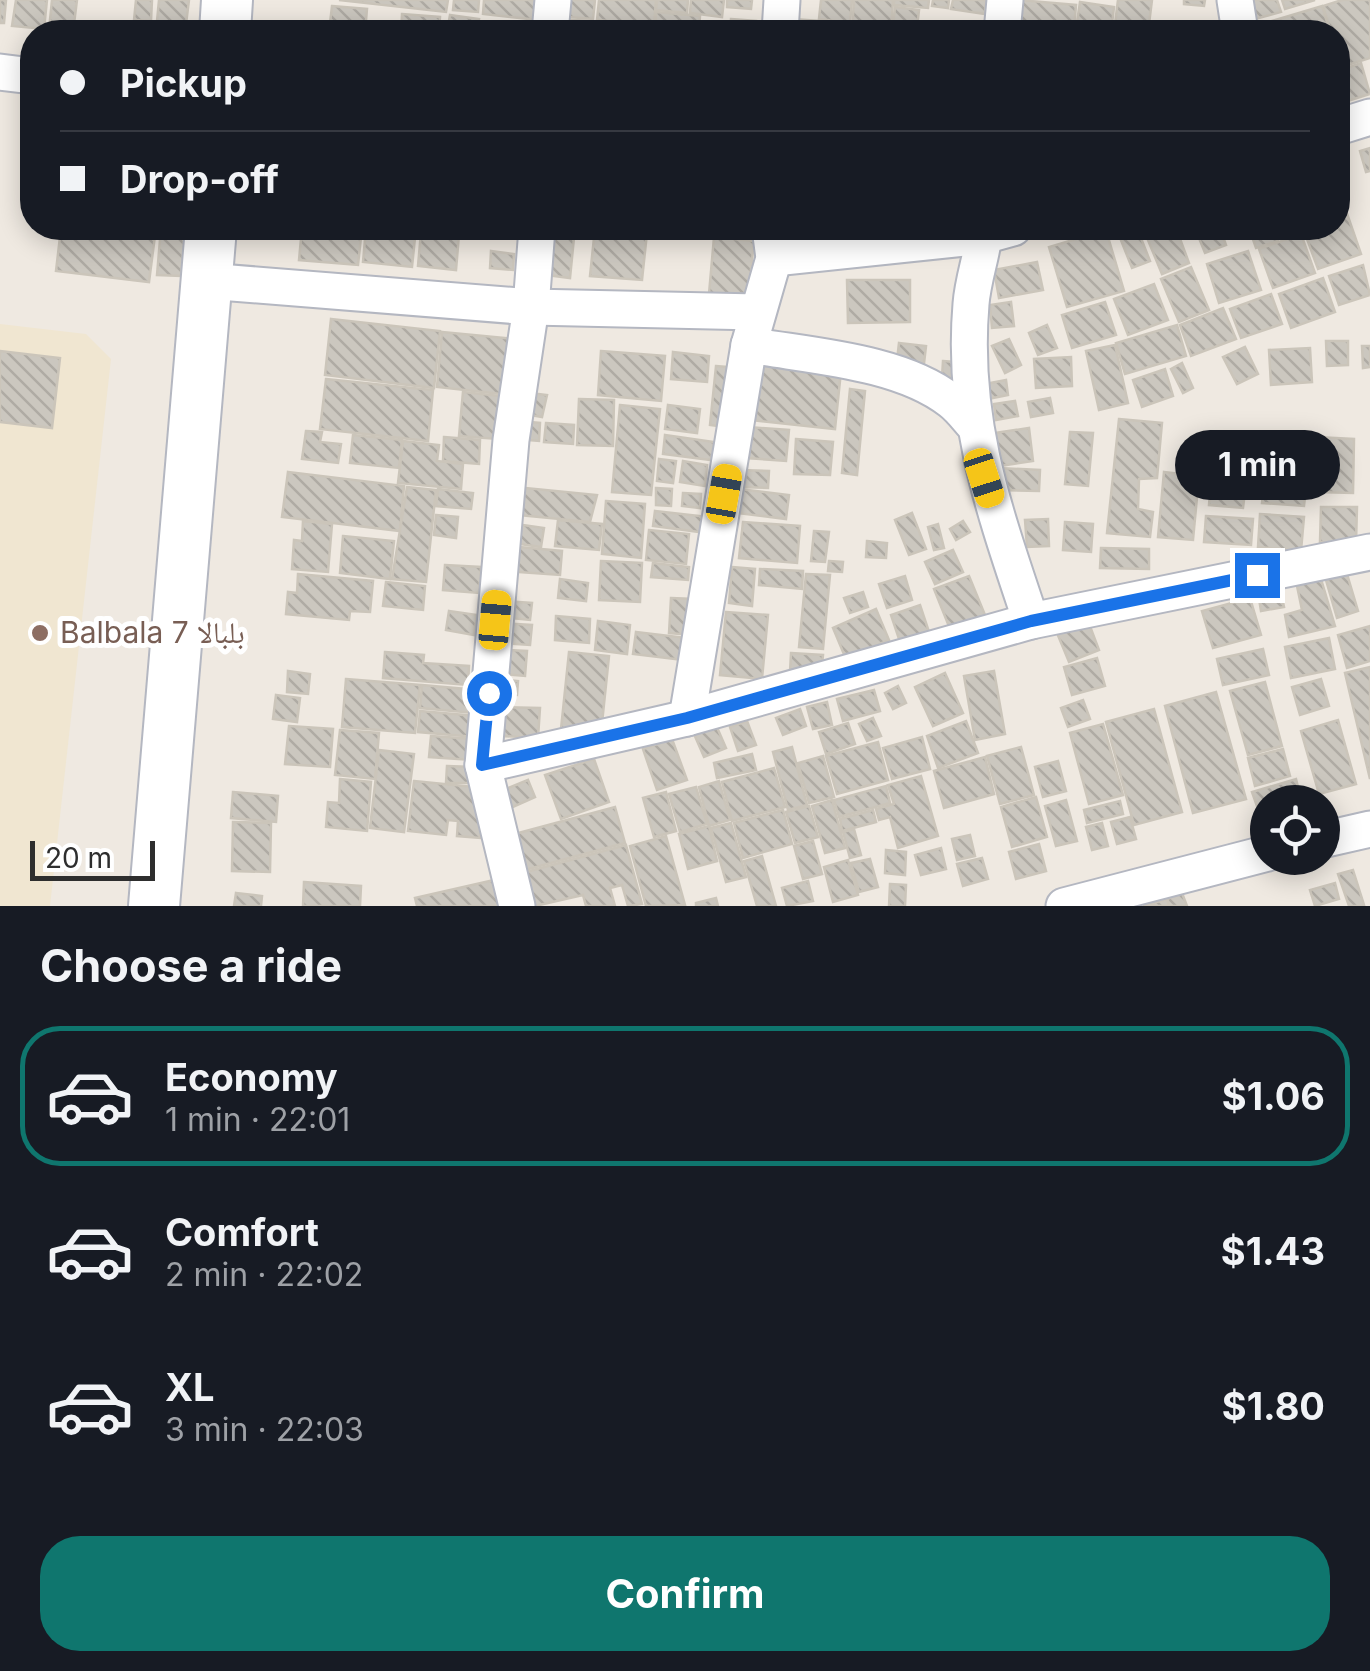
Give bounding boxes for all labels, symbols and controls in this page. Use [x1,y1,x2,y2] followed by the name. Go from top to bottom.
[120,60,247,106] text: Pickup
[120,156,279,202] text: Drop-off
[1174,430,1340,500] callout: 1 min
[960,445,1008,511] car
[1218,445,1297,484] text: 1 min
[704,462,744,526] car
[1235,553,1280,598] route end
[477,589,513,651] car
[60,614,245,650] place label: Balbala 7 بلبالا
[29,622,51,644] marker: Balbala 7 بلبالا
[467,671,512,716] route start
[1250,785,1340,875] map controls
[1250,785,1340,875] button: locate
[30,836,155,880] scale bar
[45,841,112,875] text: 20 m
[40,938,342,993] text: Choose a ride
[45,1051,135,1141] icon: car
[165,1054,338,1100] text: Economy
[1222,1073,1325,1119] text: $1.06
[165,1100,350,1139] text: 1 min · 22:01
[45,1206,135,1296] icon: car
[165,1209,319,1255] text: Comfort
[1221,1228,1325,1274] text: $1.43
[165,1255,363,1294] text: 2 min · 22:02
[45,1361,135,1451] icon: car
[165,1364,215,1410] text: XL
[1222,1383,1325,1429] text: $1.80
[165,1410,364,1449] text: 3 min · 22:03
[40,1536,1330,1651] button: Confirm

